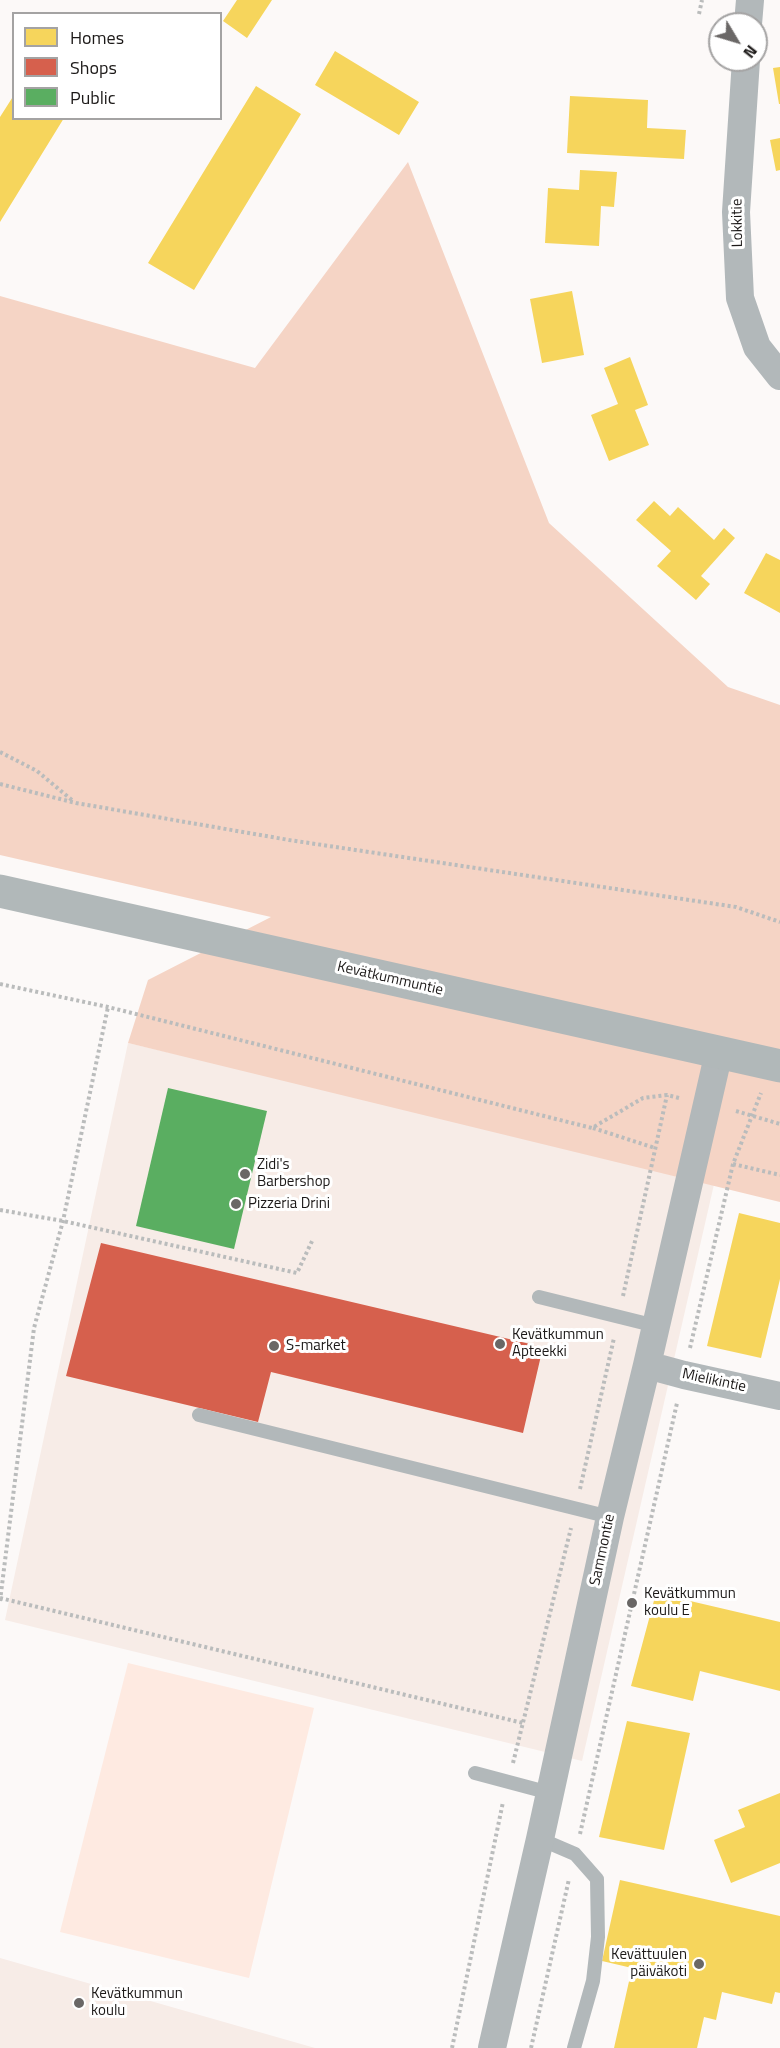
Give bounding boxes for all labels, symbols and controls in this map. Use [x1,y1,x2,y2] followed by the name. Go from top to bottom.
[12,12,222,120] legend
[708,12,768,72] north arrow
[70,24,124,51] text: Homes
[738,40,763,64] text: N
[70,54,117,81] text: Shops
[70,84,116,111] text: Public
[729,198,747,248] street label: Lokkitie
[335,958,445,1000] street label: Kevätkummuntie
[257,1156,330,1191] place label: Zidi's Barbershop
[238,1167,252,1181] marker: Zidi's Barbershop
[248,1195,330,1213] place label: Pizzeria Drini
[229,1197,243,1211] marker: Pizzeria Drini
[512,1326,604,1361] place label: Kevätkummun Apteekki
[286,1337,346,1355] place label: S-market
[493,1337,507,1351] marker: Kevätkummun Apteekki
[267,1339,281,1353] marker: S-market
[680,1365,748,1397] street label: Mielikintie
[587,1513,619,1587] street label: Sammontie
[644,1585,736,1620] place label: Kevätkummun koulu E
[625,1596,639,1610] marker: Kevätkummun koulu E
[611,1946,687,1981] place label: Kevättuulen päiväkoti
[692,1957,706,1971] marker: Kevättuulen päiväkoti
[91,1985,183,2020] place label: Kevätkummun koulu
[72,1996,86,2010] marker: Kevätkummun koulu

